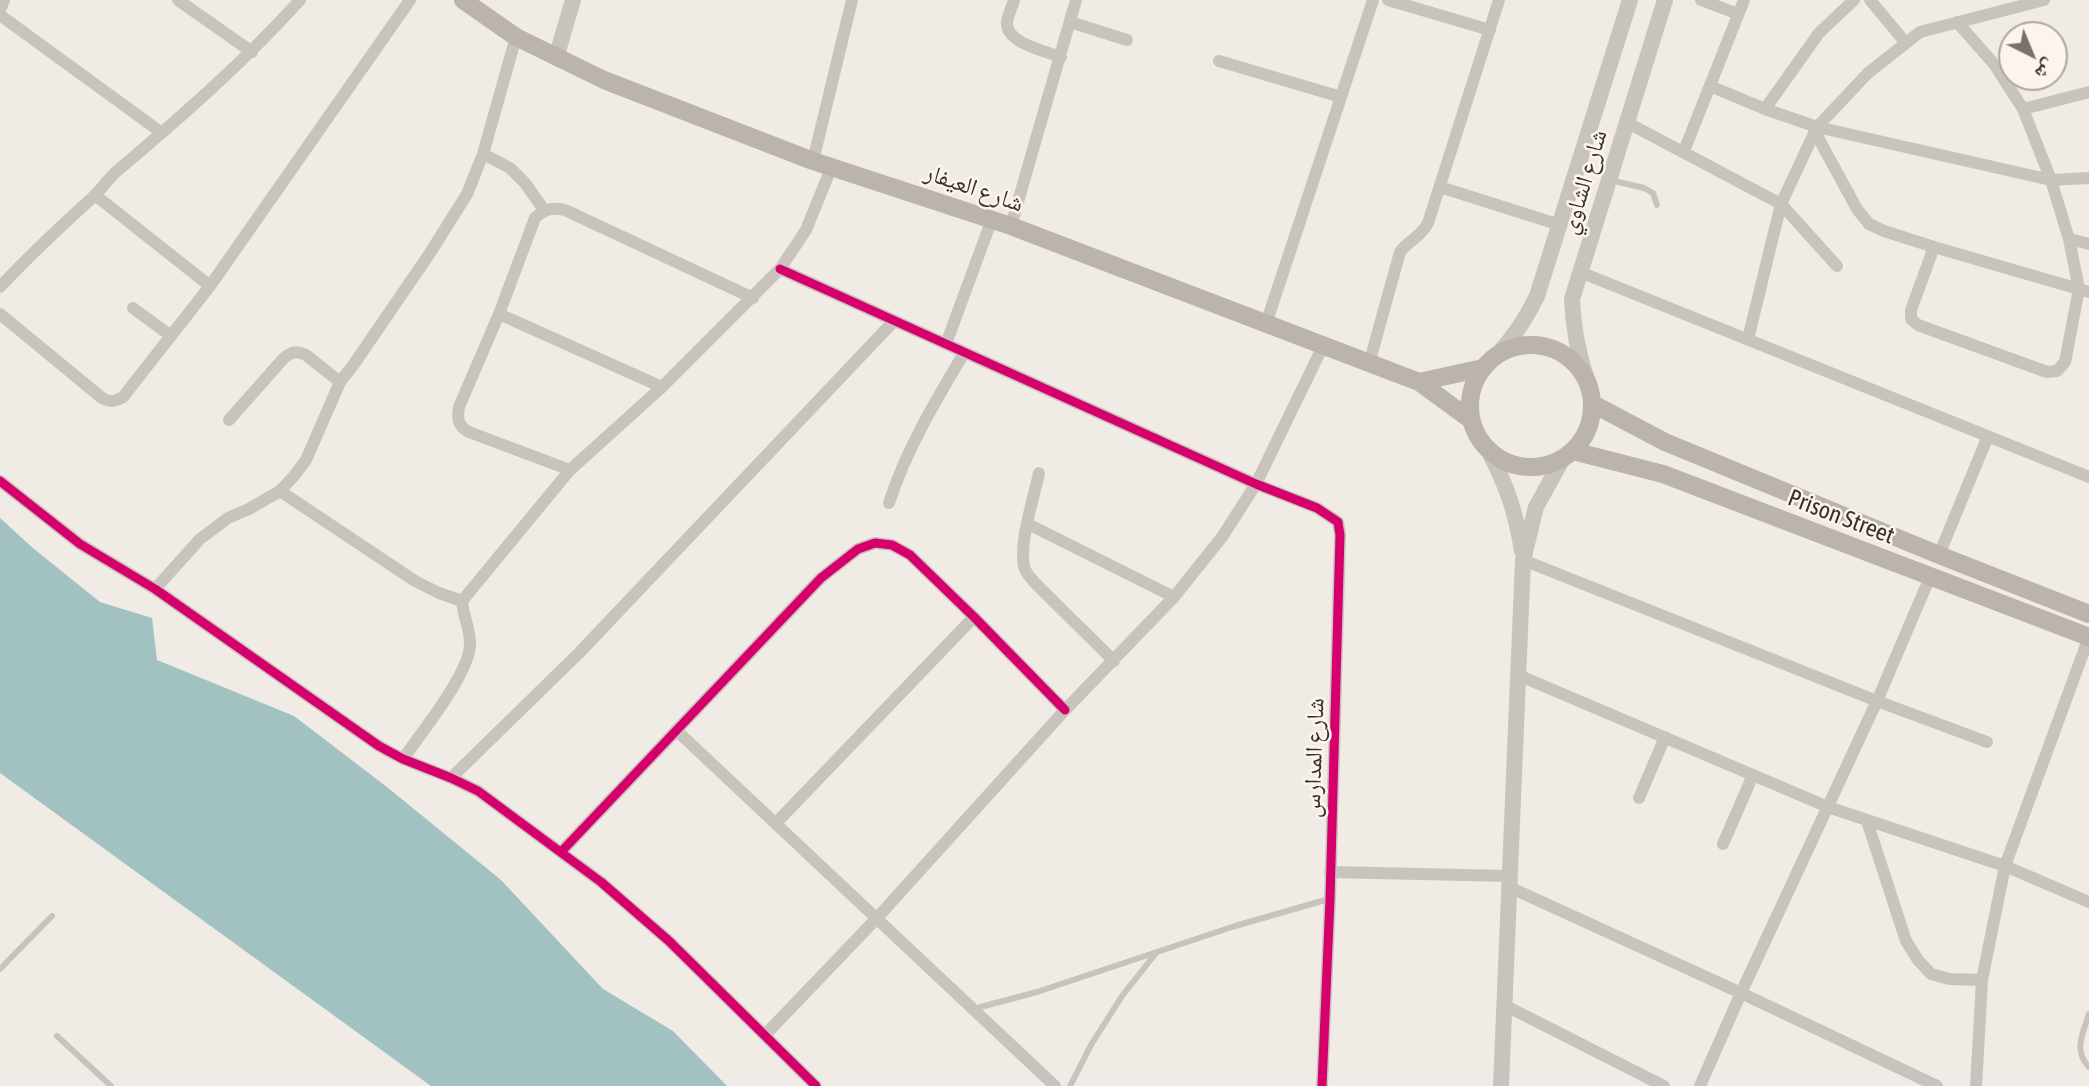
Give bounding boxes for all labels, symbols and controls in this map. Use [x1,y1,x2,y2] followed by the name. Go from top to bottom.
[1998,21,2068,91] north arrow
[2031,55,2061,85] text: ش
[1554,126,1614,238] street label: شارع الشاوي
[921,158,1027,218] street label: شارع العيفار
[1784,484,1898,550] street label: Prison Street
[1298,697,1330,819] street label: شارع المدارس

